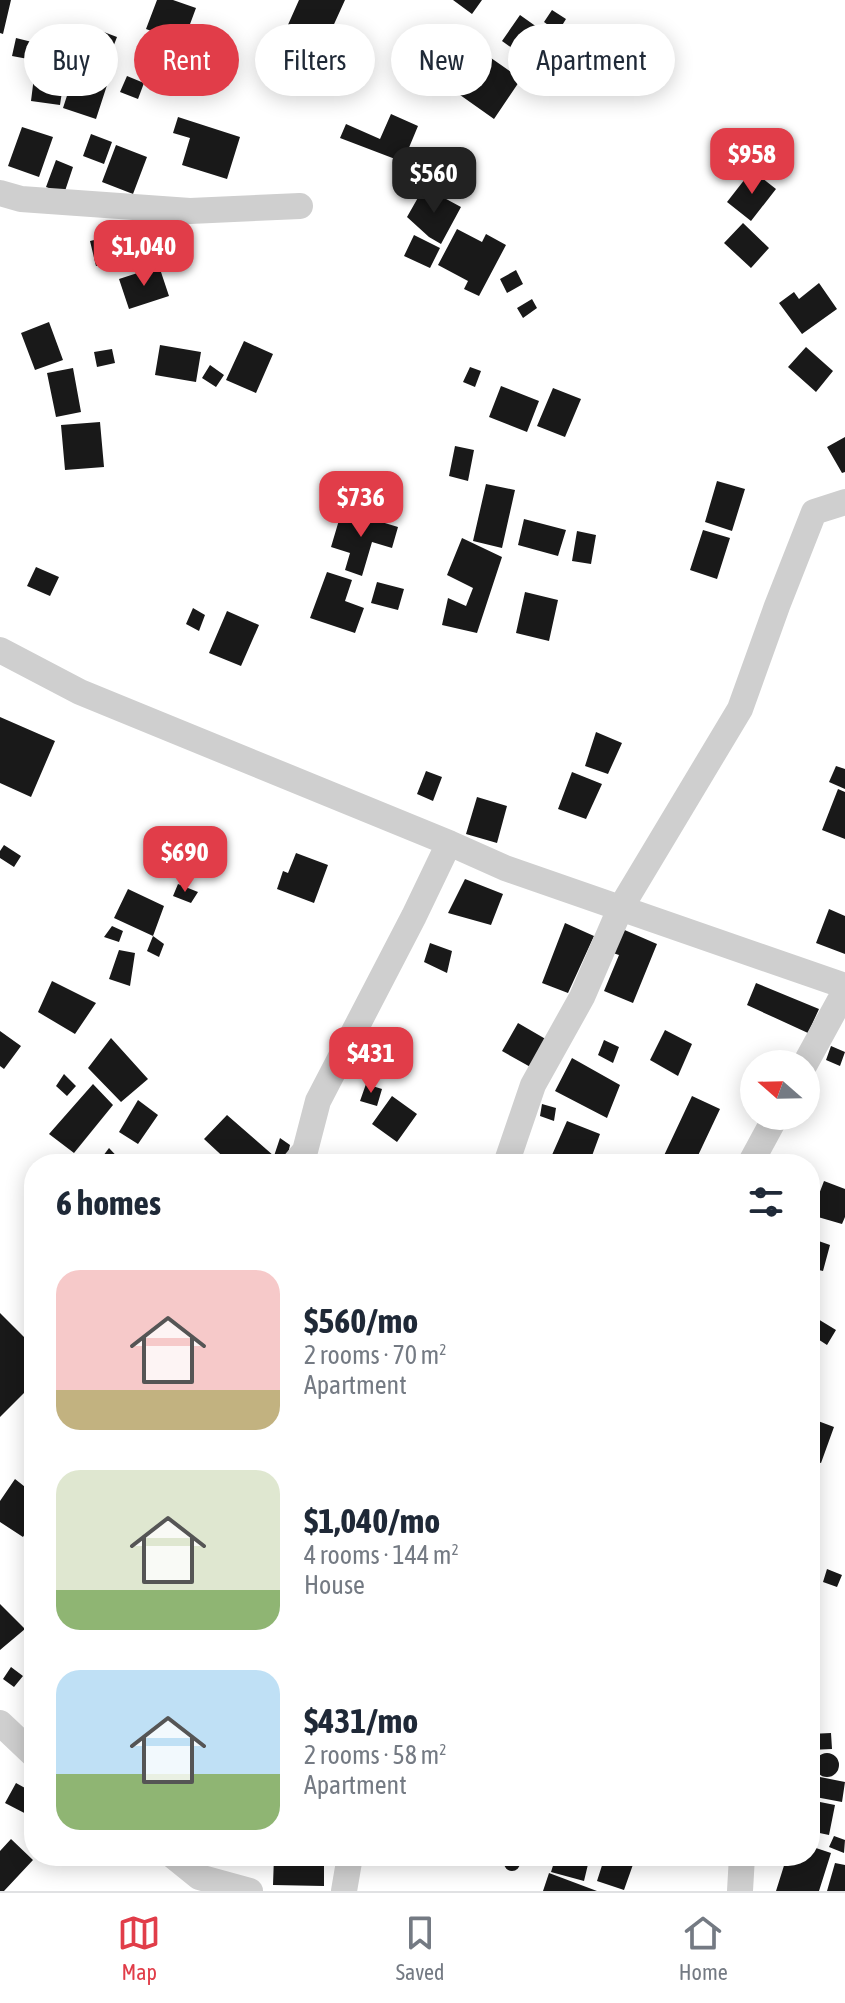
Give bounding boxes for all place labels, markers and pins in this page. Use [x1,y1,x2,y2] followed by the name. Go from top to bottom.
[705,128,799,196] pin: $958
[387,147,481,215] pin: $560
[79,220,209,288] pin: $1,040
[314,471,408,539] pin: $736
[138,826,232,894] pin: $690
[324,1027,418,1095] pin: $431

